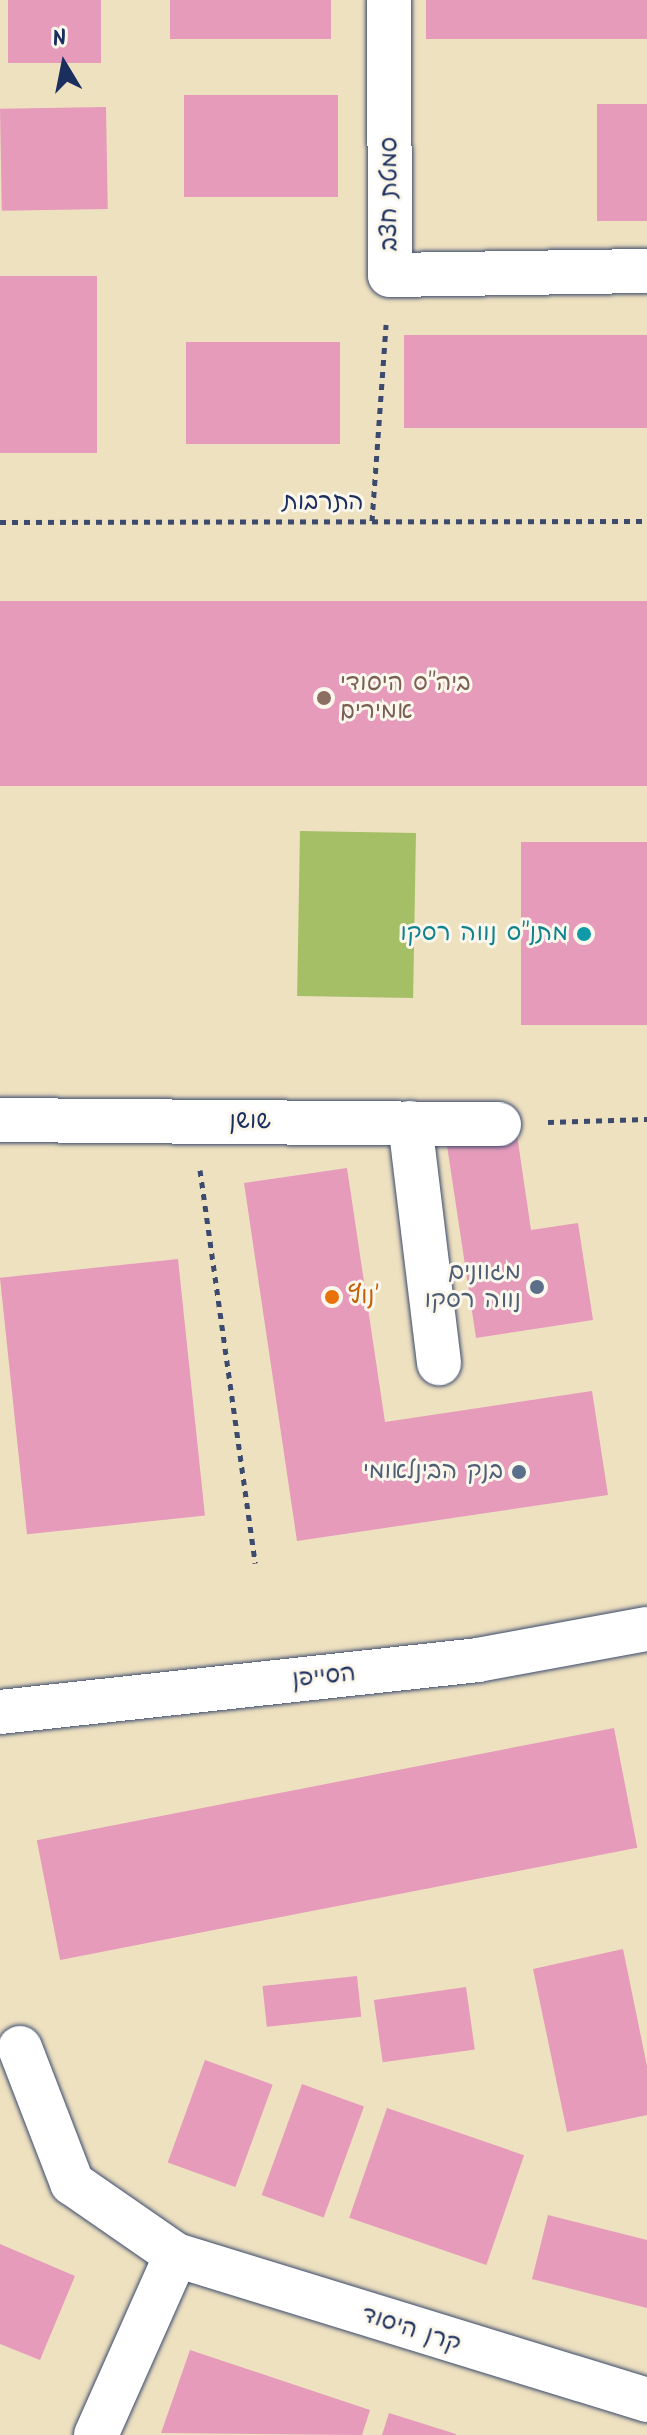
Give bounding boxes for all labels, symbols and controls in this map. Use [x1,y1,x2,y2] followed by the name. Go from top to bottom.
[50,21,70,58] text: N
[24,24,104,104] north arrow
[376,137,404,251] street label: סמטת חצב
[282,489,364,517] street label: התרבות
[340,670,470,726] place label: ביה"ס היסודי אמירים
[315,689,333,707] marker: ביה"ס היסודי אמירים
[400,920,568,948] place label: מתנ"ס נווה רסקו
[575,925,593,943] marker: מתנ"ס נווה רסקו
[229,1108,271,1136] street label: שושן
[424,1259,521,1315] place label: מגוונים נווה רסקו
[528,1278,546,1296] marker: מגוונים נווה רסקו
[348,1283,378,1311] place label: נוץ'
[323,1288,341,1306] marker: נוץ'
[363,1458,503,1486] place label: בנק הבינלאומי
[510,1463,528,1481] marker: בנק הבינלאומי
[291,1659,357,1695] street label: הסייפן
[358,2300,464,2360] street label: קרן היסוד

